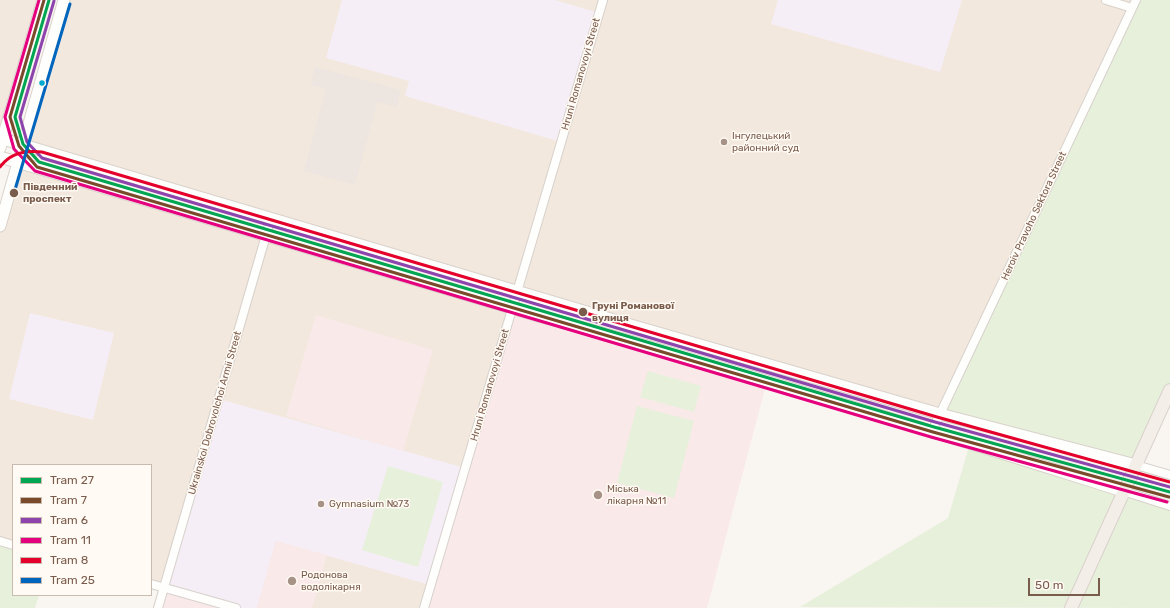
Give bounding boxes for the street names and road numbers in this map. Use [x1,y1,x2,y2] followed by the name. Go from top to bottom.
[559,16,603,132] street label: Hruni Romanovoyi Street
[999,150,1069,282] street label: Heroiv Pravoho Sektora Street
[468,327,512,443] street label: Hruni Romanovoyi Street
[186,330,244,496] street label: Ukrainskoi Dobrovolchoi Armii Street

